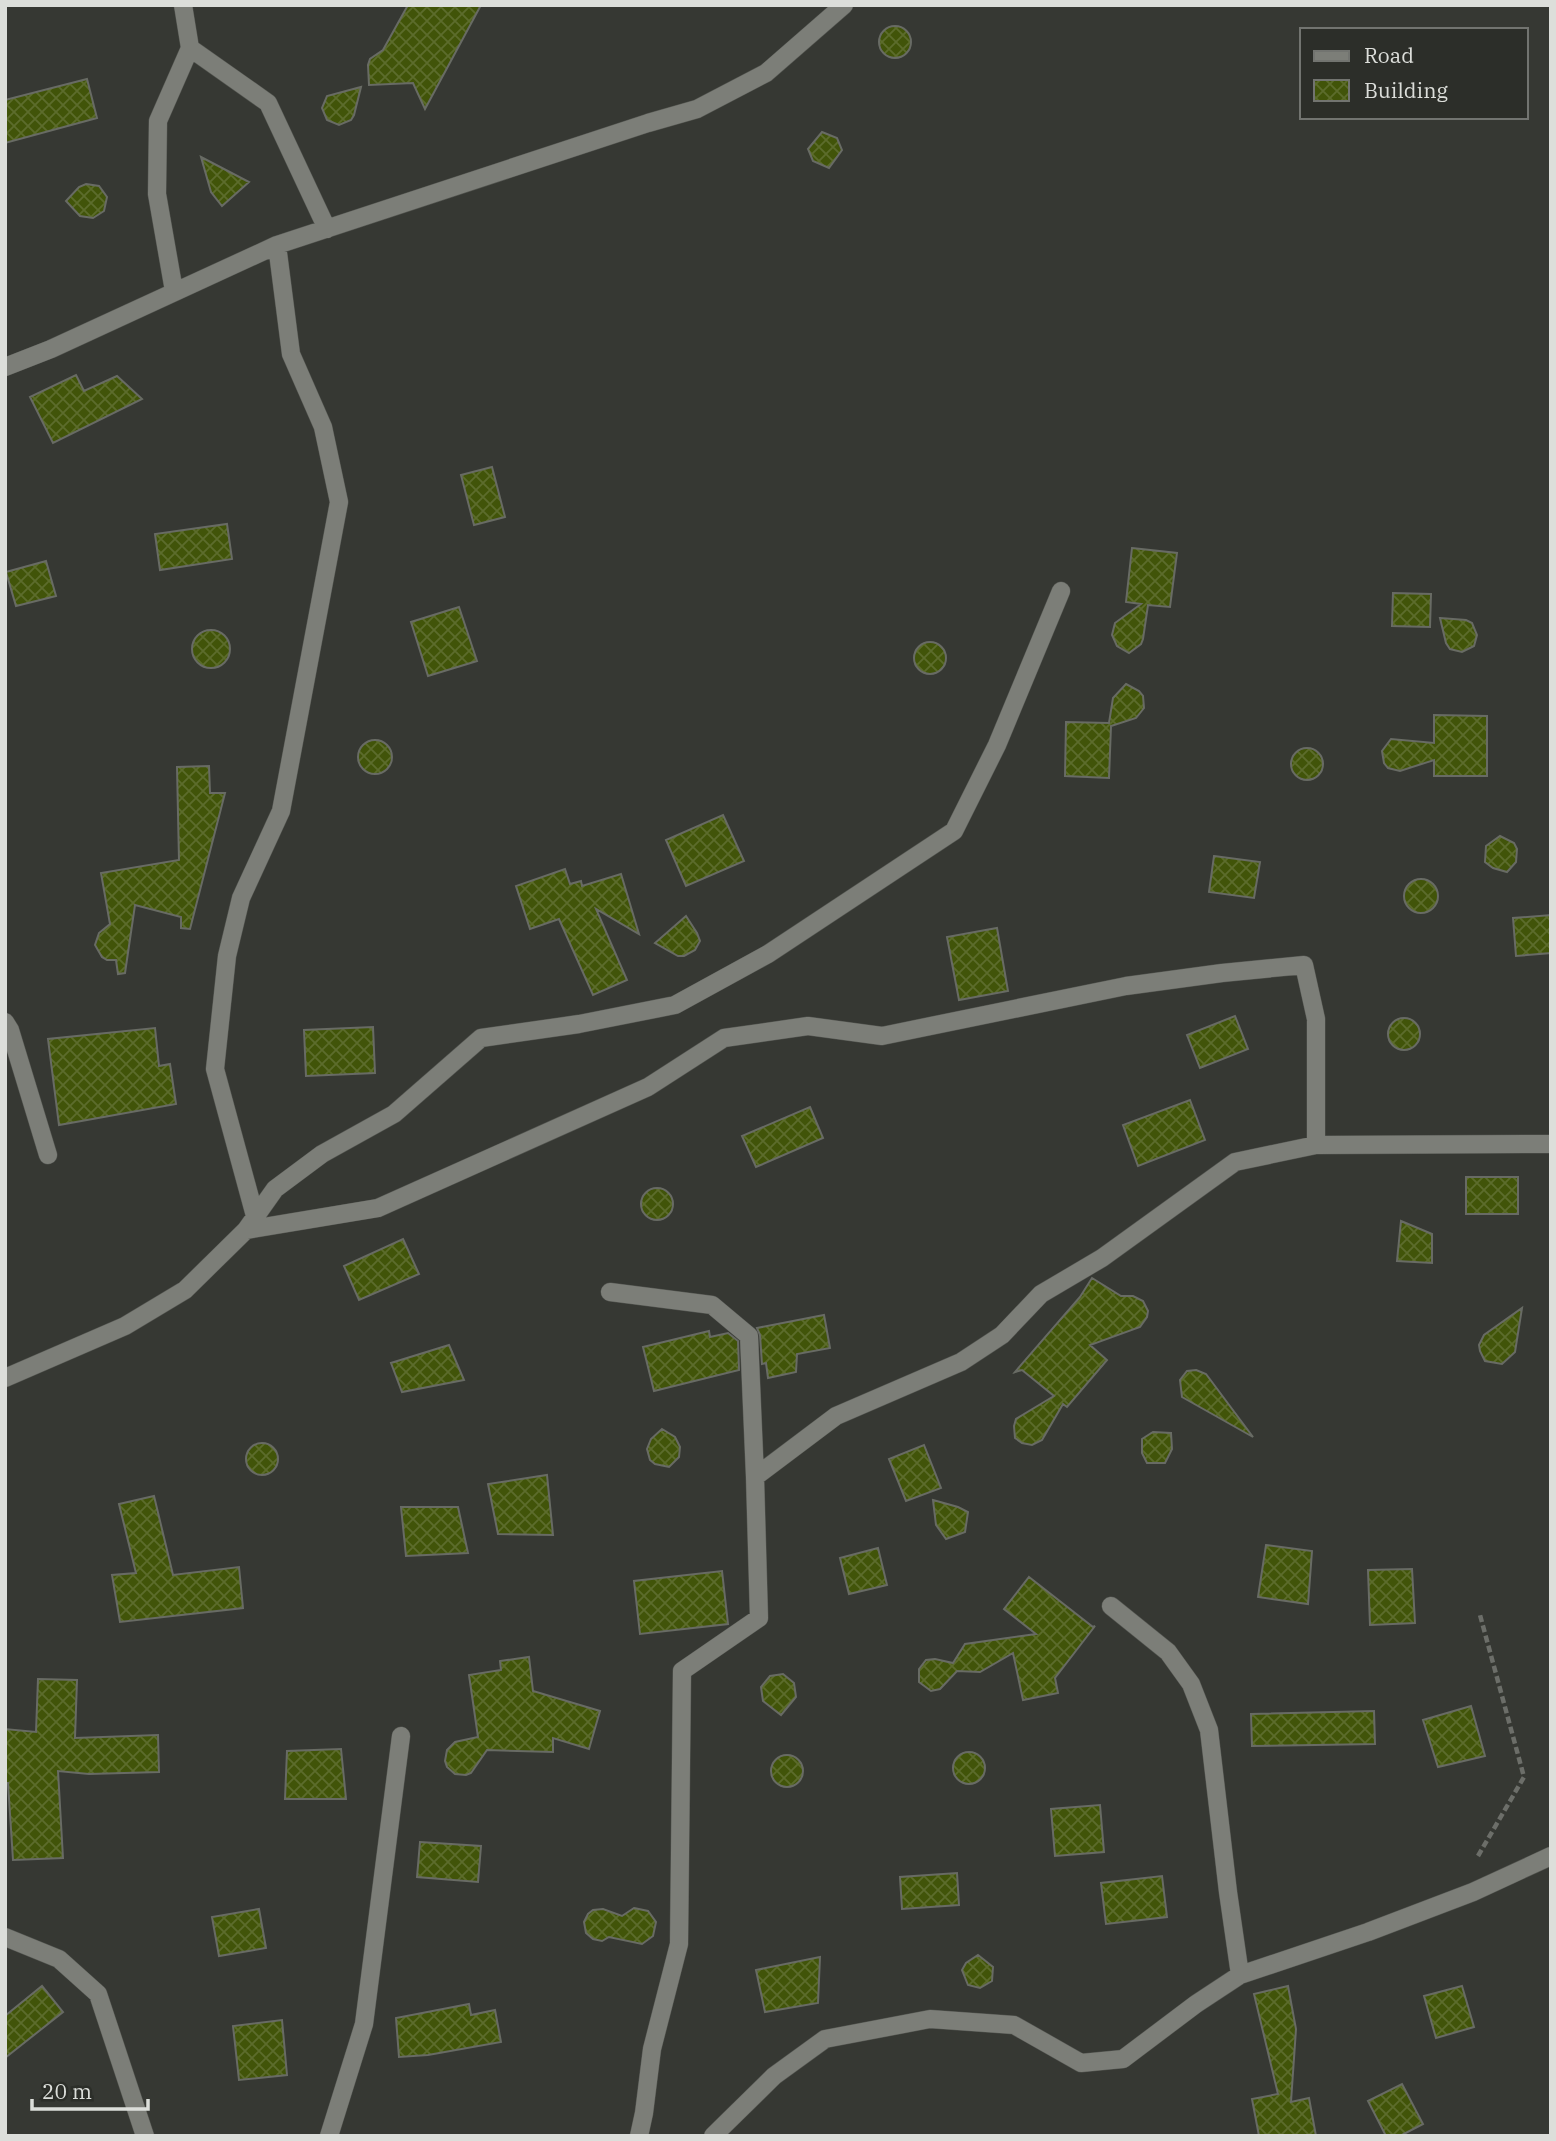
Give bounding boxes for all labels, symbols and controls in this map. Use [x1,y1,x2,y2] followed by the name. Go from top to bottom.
[1300,28,1528,119] legend
[1364,41,1414,69] text: Road
[1364,76,1449,104] text: Building
[32,2068,147,2112] scale bar
[42,2077,92,2105] text: 20 m

